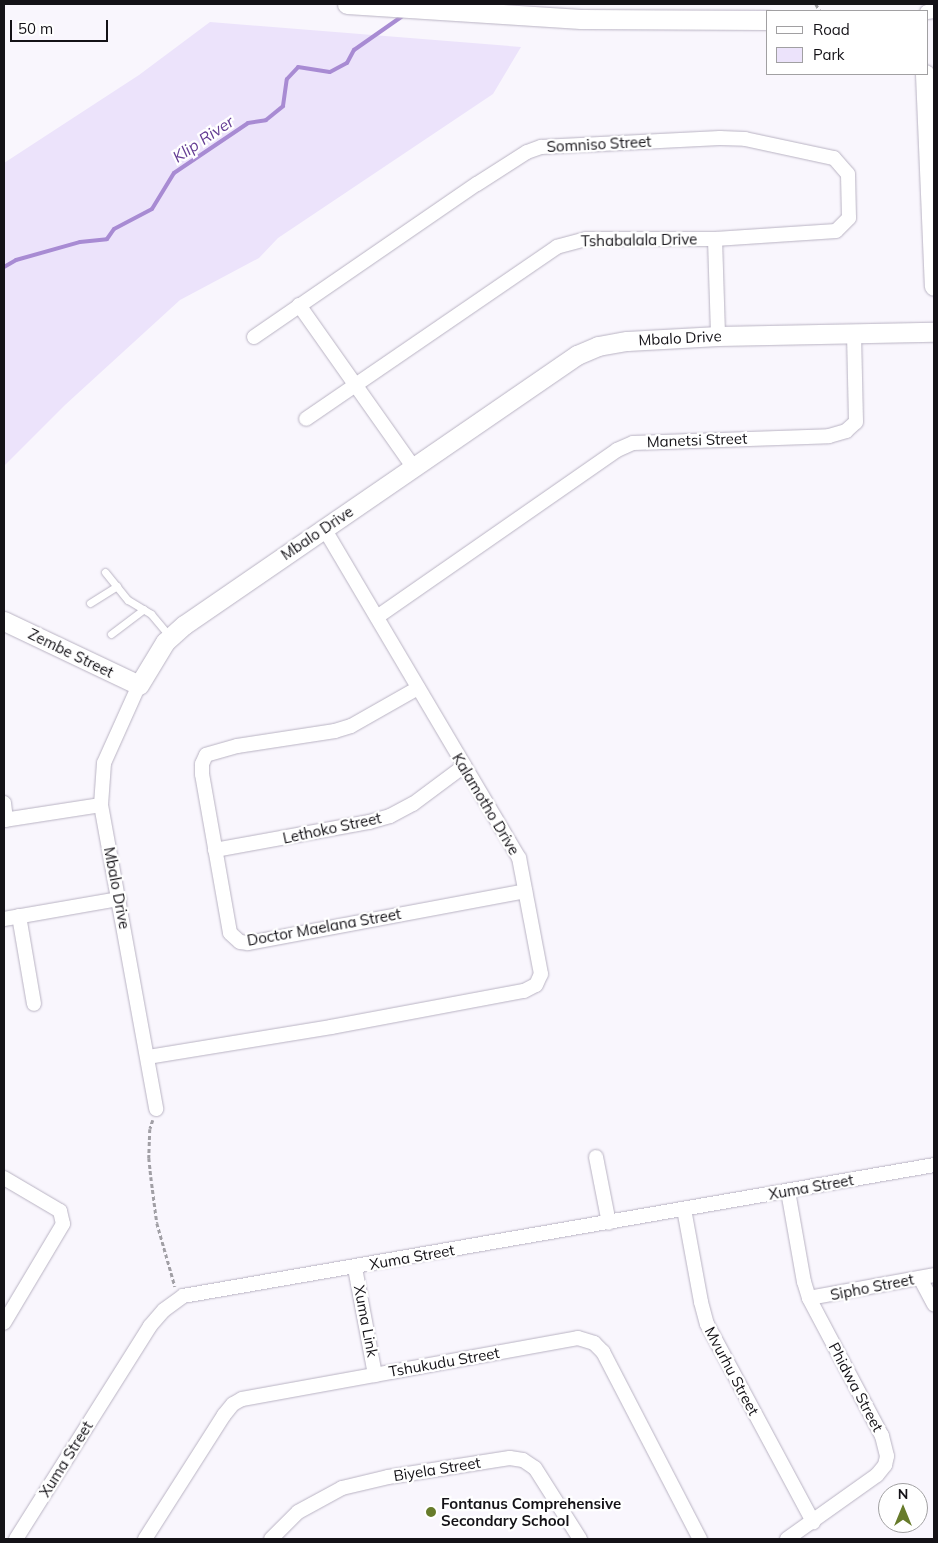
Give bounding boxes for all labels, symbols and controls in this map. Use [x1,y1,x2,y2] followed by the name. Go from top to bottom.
[12,10,110,42] scale bar
[766,10,928,75] legend
[18,19,53,38] text: 50 m
[813,20,850,39] text: Road
[813,45,845,64] text: Park
[169,112,237,166] water label: Klip River
[546,132,652,156] street label: Somniso Street
[581,230,697,250] street label: Tshabalala Drive
[638,327,722,349] street label: Mbalo Drive
[646,429,748,451] street label: Manetsi Street
[277,502,357,564] street label: Mbalo Drive
[25,625,117,681] street label: Zembe Street
[449,750,523,858] street label: Kalamotho Drive
[281,809,383,847] street label: Lethoko Street
[100,845,134,931] street label: Mbalo Drive
[246,905,402,949] street label: Doctor Maelana Street
[767,1171,855,1203] street label: Xuma Street
[368,1241,456,1273] street label: Xuma Street
[829,1270,915,1304] street label: Sipho Street
[350,1284,382,1358] street label: Xuma Link
[701,1324,763,1418] street label: Mvurhu Street
[825,1339,887,1435] street label: Phidwa Street
[387,1343,501,1381] street label: Tshukudu Street
[36,1418,96,1500] street label: Xuma Street
[392,1453,482,1485] street label: Biyela Street
[878,1483,928,1533] north arrow
[898,1485,908,1503] text: N
[441,1494,621,1529] place label: Fontanus Comprehensive Secondary School
[425,1506,437,1518] marker: Fontanus Comprehensive Secondary School

